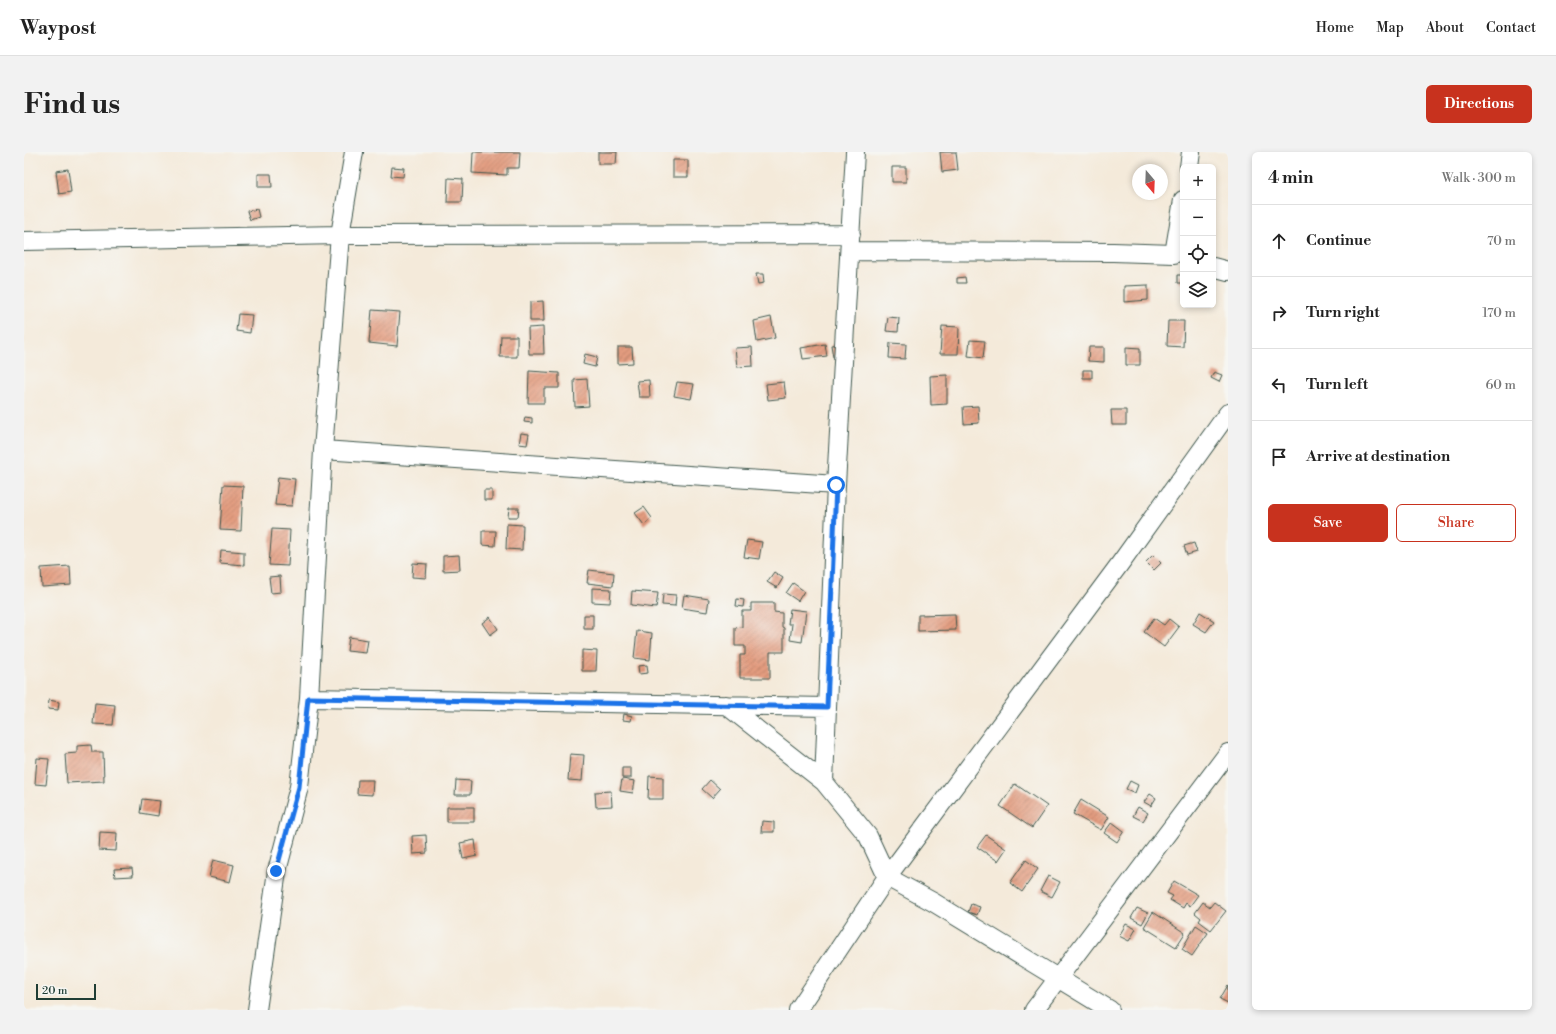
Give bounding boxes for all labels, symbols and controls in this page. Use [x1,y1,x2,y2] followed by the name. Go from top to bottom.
[20,16,96,40] text: Waypost
[1316,19,1354,37] text: Home
[1376,19,1404,37] text: Map
[1426,19,1464,37] text: About
[1486,19,1536,37] text: Contact
[1426,85,1532,123] button: Directions
[24,87,120,122] text: Find us
[1132,164,1168,200] north arrow
[1180,164,1216,308] map controls
[1180,164,1216,200] button: +
[1268,167,1313,189] text: 4 min
[1442,170,1516,186] text: Walk · 300 m
[1180,200,1216,236] button: −
[1268,230,1290,252] icon: ahead
[1306,231,1371,250] text: Continue
[1487,233,1516,249] text: 70 m
[1180,236,1216,272] button: locate
[1180,272,1216,308] button: layers
[1268,302,1290,324] icon: right
[1306,303,1380,322] text: Turn right
[1482,305,1516,321] text: 170 m
[1268,374,1290,396] icon: left
[1306,375,1368,394] text: Turn left
[1485,377,1516,393] text: 60 m
[1268,446,1290,468] icon: arrive
[1306,447,1450,466] text: Arrive at destination
[827,476,845,494] route start
[1268,504,1388,542] button: Save
[1396,504,1516,542] button: Share
[267,862,285,880] route end
[36,982,96,1001] scale bar
[42,984,67,998] text: 20 m

